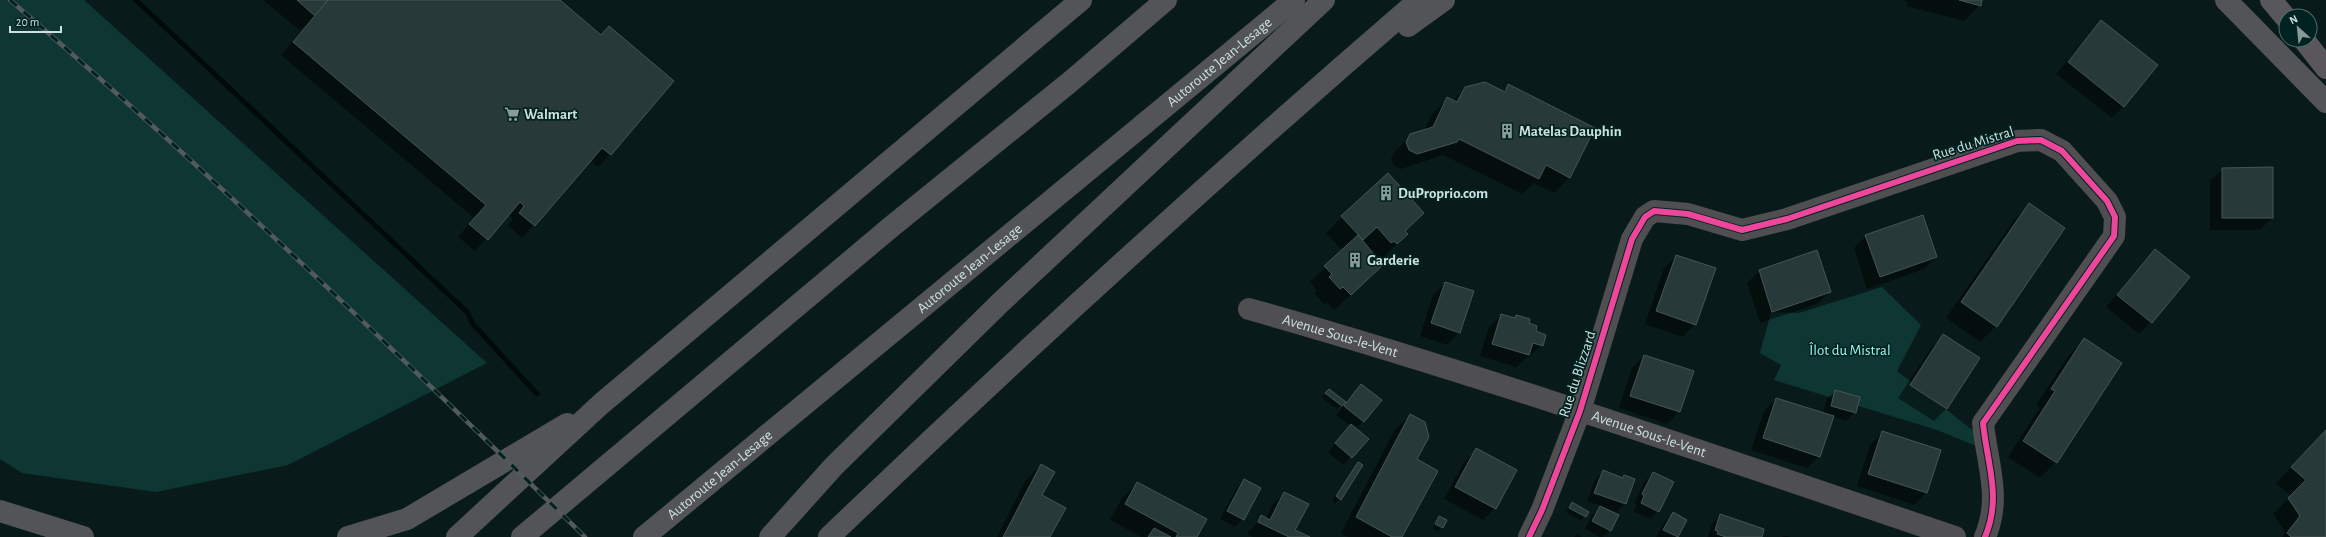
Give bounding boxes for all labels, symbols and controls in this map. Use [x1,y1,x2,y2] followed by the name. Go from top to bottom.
[10,8,61,34] scale bar
[2278,8,2318,48] north arrow
[2288,13,2300,26] text: N
[1164,15,1275,110] street label: Autoroute Jean-Lesage
[16,16,39,28] text: 20 m
[503,105,521,123] supermarket icon: Walmart
[524,107,577,122] place label: Walmart
[1498,122,1516,140] building icon: Matelas Dauphin
[1519,124,1622,139] place label: Matelas Dauphin
[1931,124,2016,163] street label: Rue du Mistral
[1377,184,1395,202] building icon: DuProprio.com
[1398,186,1488,201] place label: DuProprio.com
[914,221,1025,316] street label: Autoroute Jean-Lesage
[1346,251,1364,269] building icon: Garderie
[1367,253,1419,268] place label: Garderie
[1281,312,1400,360] street label: Avenue Sous-le-Vent
[1556,329,1599,419] street label: Rue du Blizzard
[1809,342,1891,358] park label: Îlot du Mistral
[1590,408,1708,460] street label: Avenue Sous-le-Vent
[664,427,775,523] street label: Autoroute Jean-Lesage

